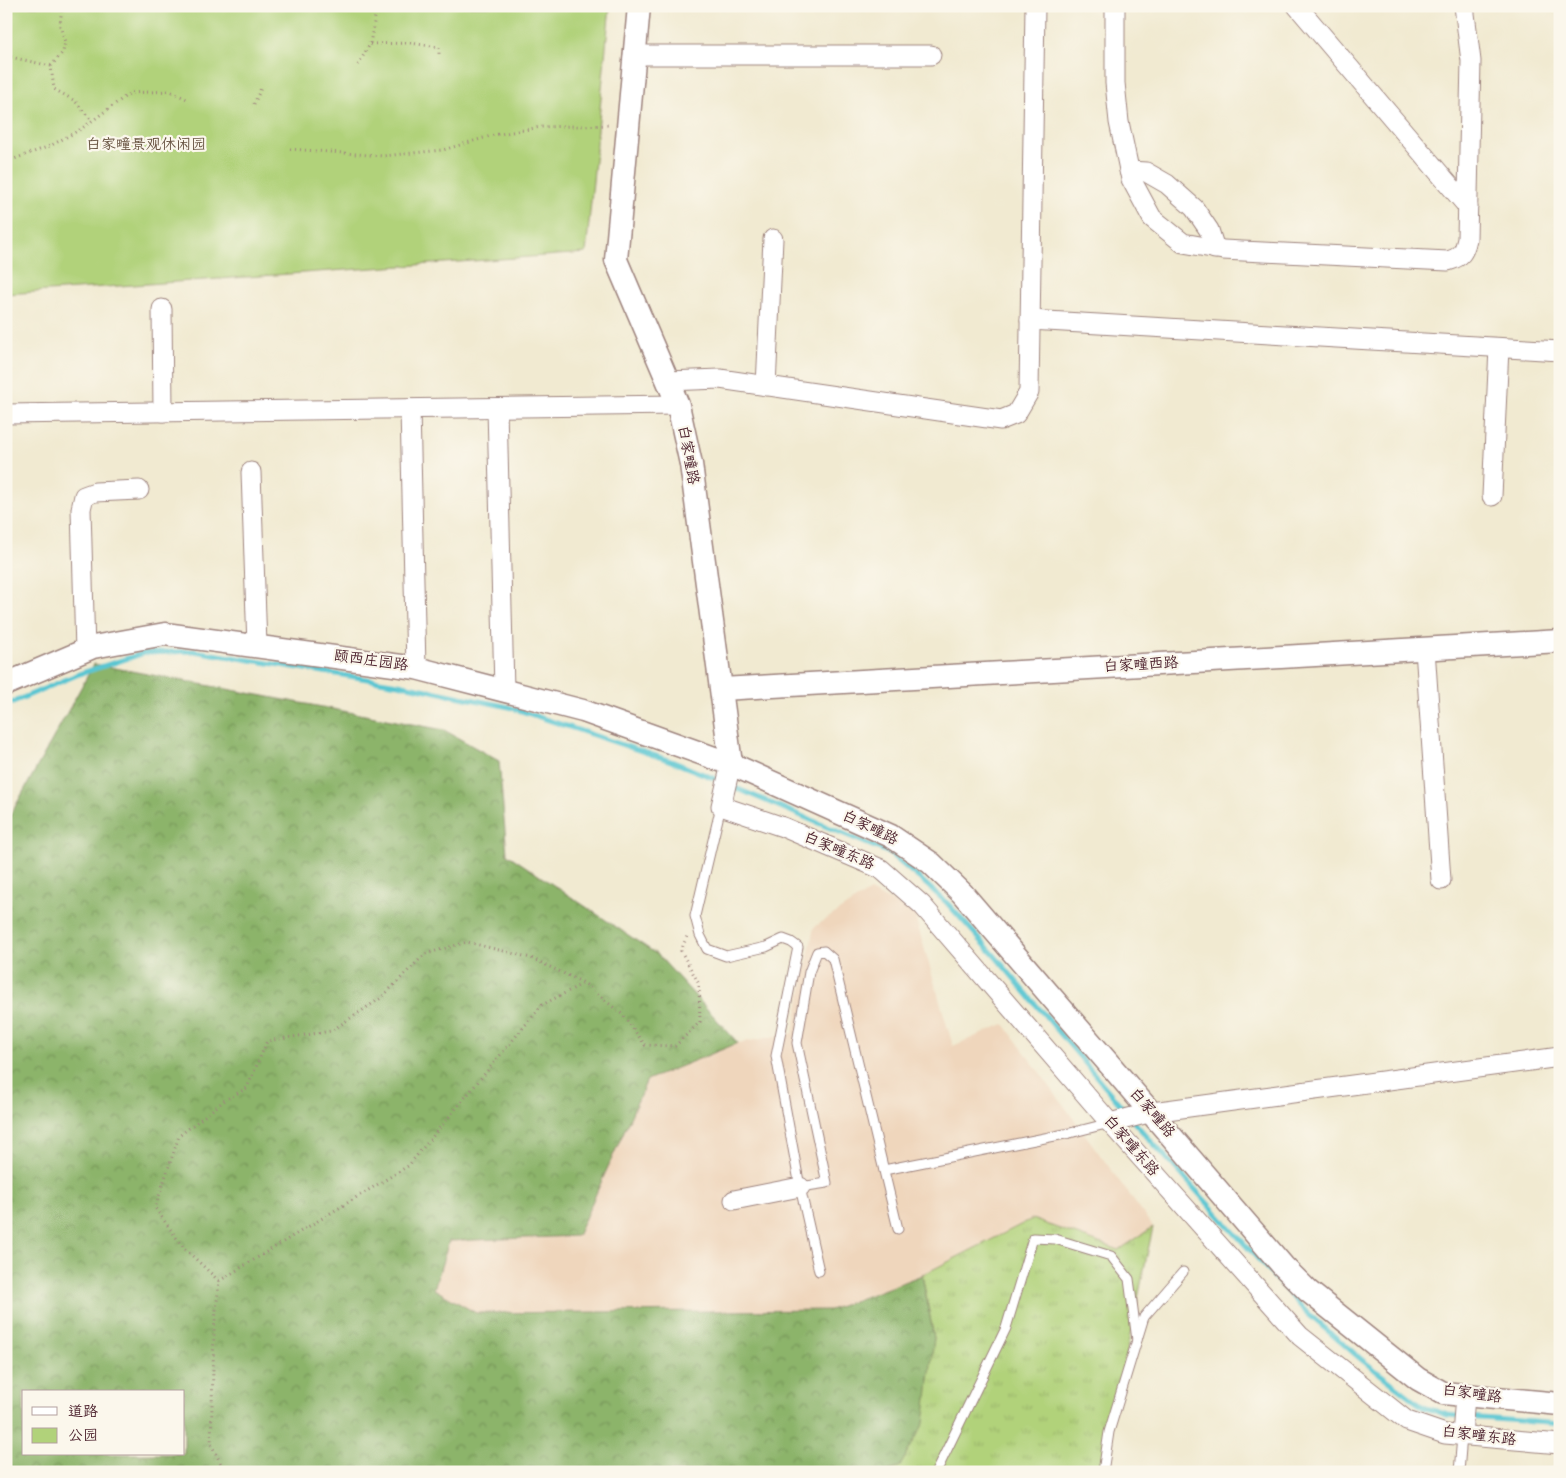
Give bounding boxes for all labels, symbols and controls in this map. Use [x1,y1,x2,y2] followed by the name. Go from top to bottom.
[86,133,206,157] park label: 白家疃景观休闲园
[671,423,705,487] street label: 白家疃路
[332,644,410,678] street label: 颐西庄园路
[1103,651,1179,679] street label: 白家疃西路
[838,804,902,852] street label: 白家疃路
[800,825,878,877] street label: 白家疃东路
[1123,1082,1181,1144] street label: 白家疃路
[1097,1110,1165,1182] street label: 白家疃东路
[1441,1378,1503,1410] street label: 白家疃路
[22,1390,185,1456] legend
[68,1400,98,1424] text: 道路
[1440,1420,1518,1452] street label: 白家疃东路
[68,1424,98,1448] text: 公园

